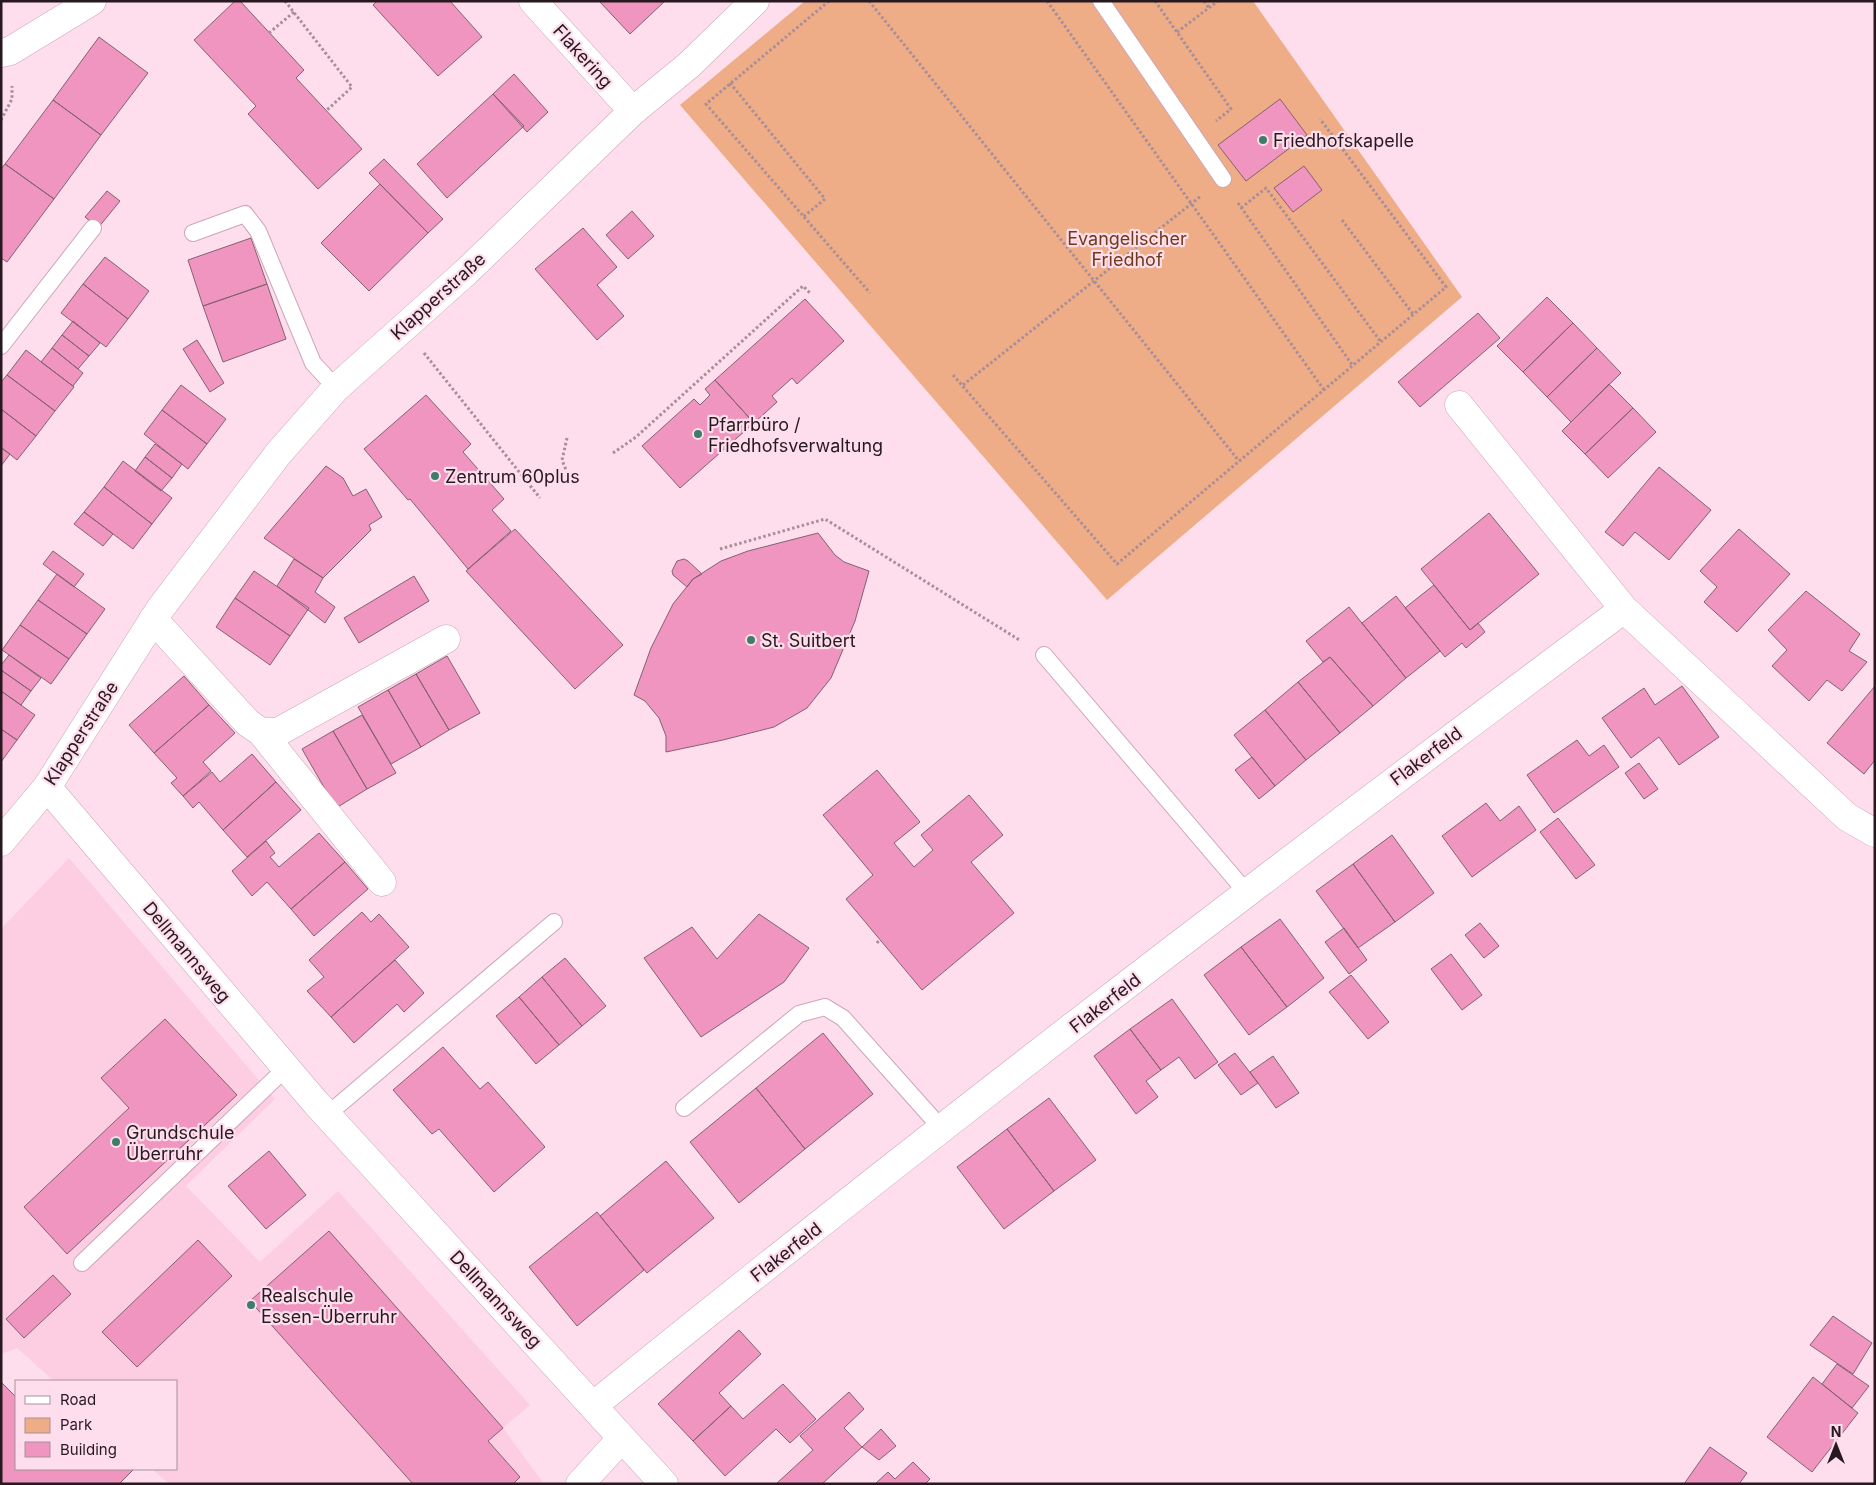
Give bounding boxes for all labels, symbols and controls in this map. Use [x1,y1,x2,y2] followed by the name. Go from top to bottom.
[549,20,617,92] street label: Flakering
[1273,130,1414,151] place label: Friedhofskapelle
[1257,134,1269,146] marker: Friedhofskapelle
[1067,228,1187,270] park label: Evangelischer Friedhof
[386,248,490,344] street label: Klapperstraße
[708,414,883,456] place label: Pfarrbüro / Friedhofsverwaltung
[692,428,704,440] marker: Pfarrbüro / Friedhofsverwaltung
[445,466,580,487] place label: Zentrum 60plus
[429,470,441,482] marker: Zentrum 60plus
[761,630,856,651] place label: St. Suitbert
[745,634,757,646] marker: St. Suitbert
[40,677,122,789] street label: Klapperstraße
[1386,722,1466,790] street label: Flakerfeld
[139,897,235,1007] street label: Dellmannsweg
[1065,969,1145,1037] street label: Flakerfeld
[126,1122,234,1164] place label: Grundschule Überruhr
[110,1136,122,1148] marker: Grundschule Überruhr
[746,1218,826,1286] street label: Flakerfeld
[446,1246,546,1352] street label: Dellmannsweg
[261,1285,397,1327] place label: Realschule Essen-Überruhr
[245,1299,257,1311] marker: Realschule Essen-Überruhr
[15,1380,178,1470] legend
[60,1390,96,1409] text: Road
[60,1415,93,1434] text: Park
[1811,1420,1861,1470] north arrow
[1831,1423,1841,1440] text: N
[60,1440,117,1459] text: Building

